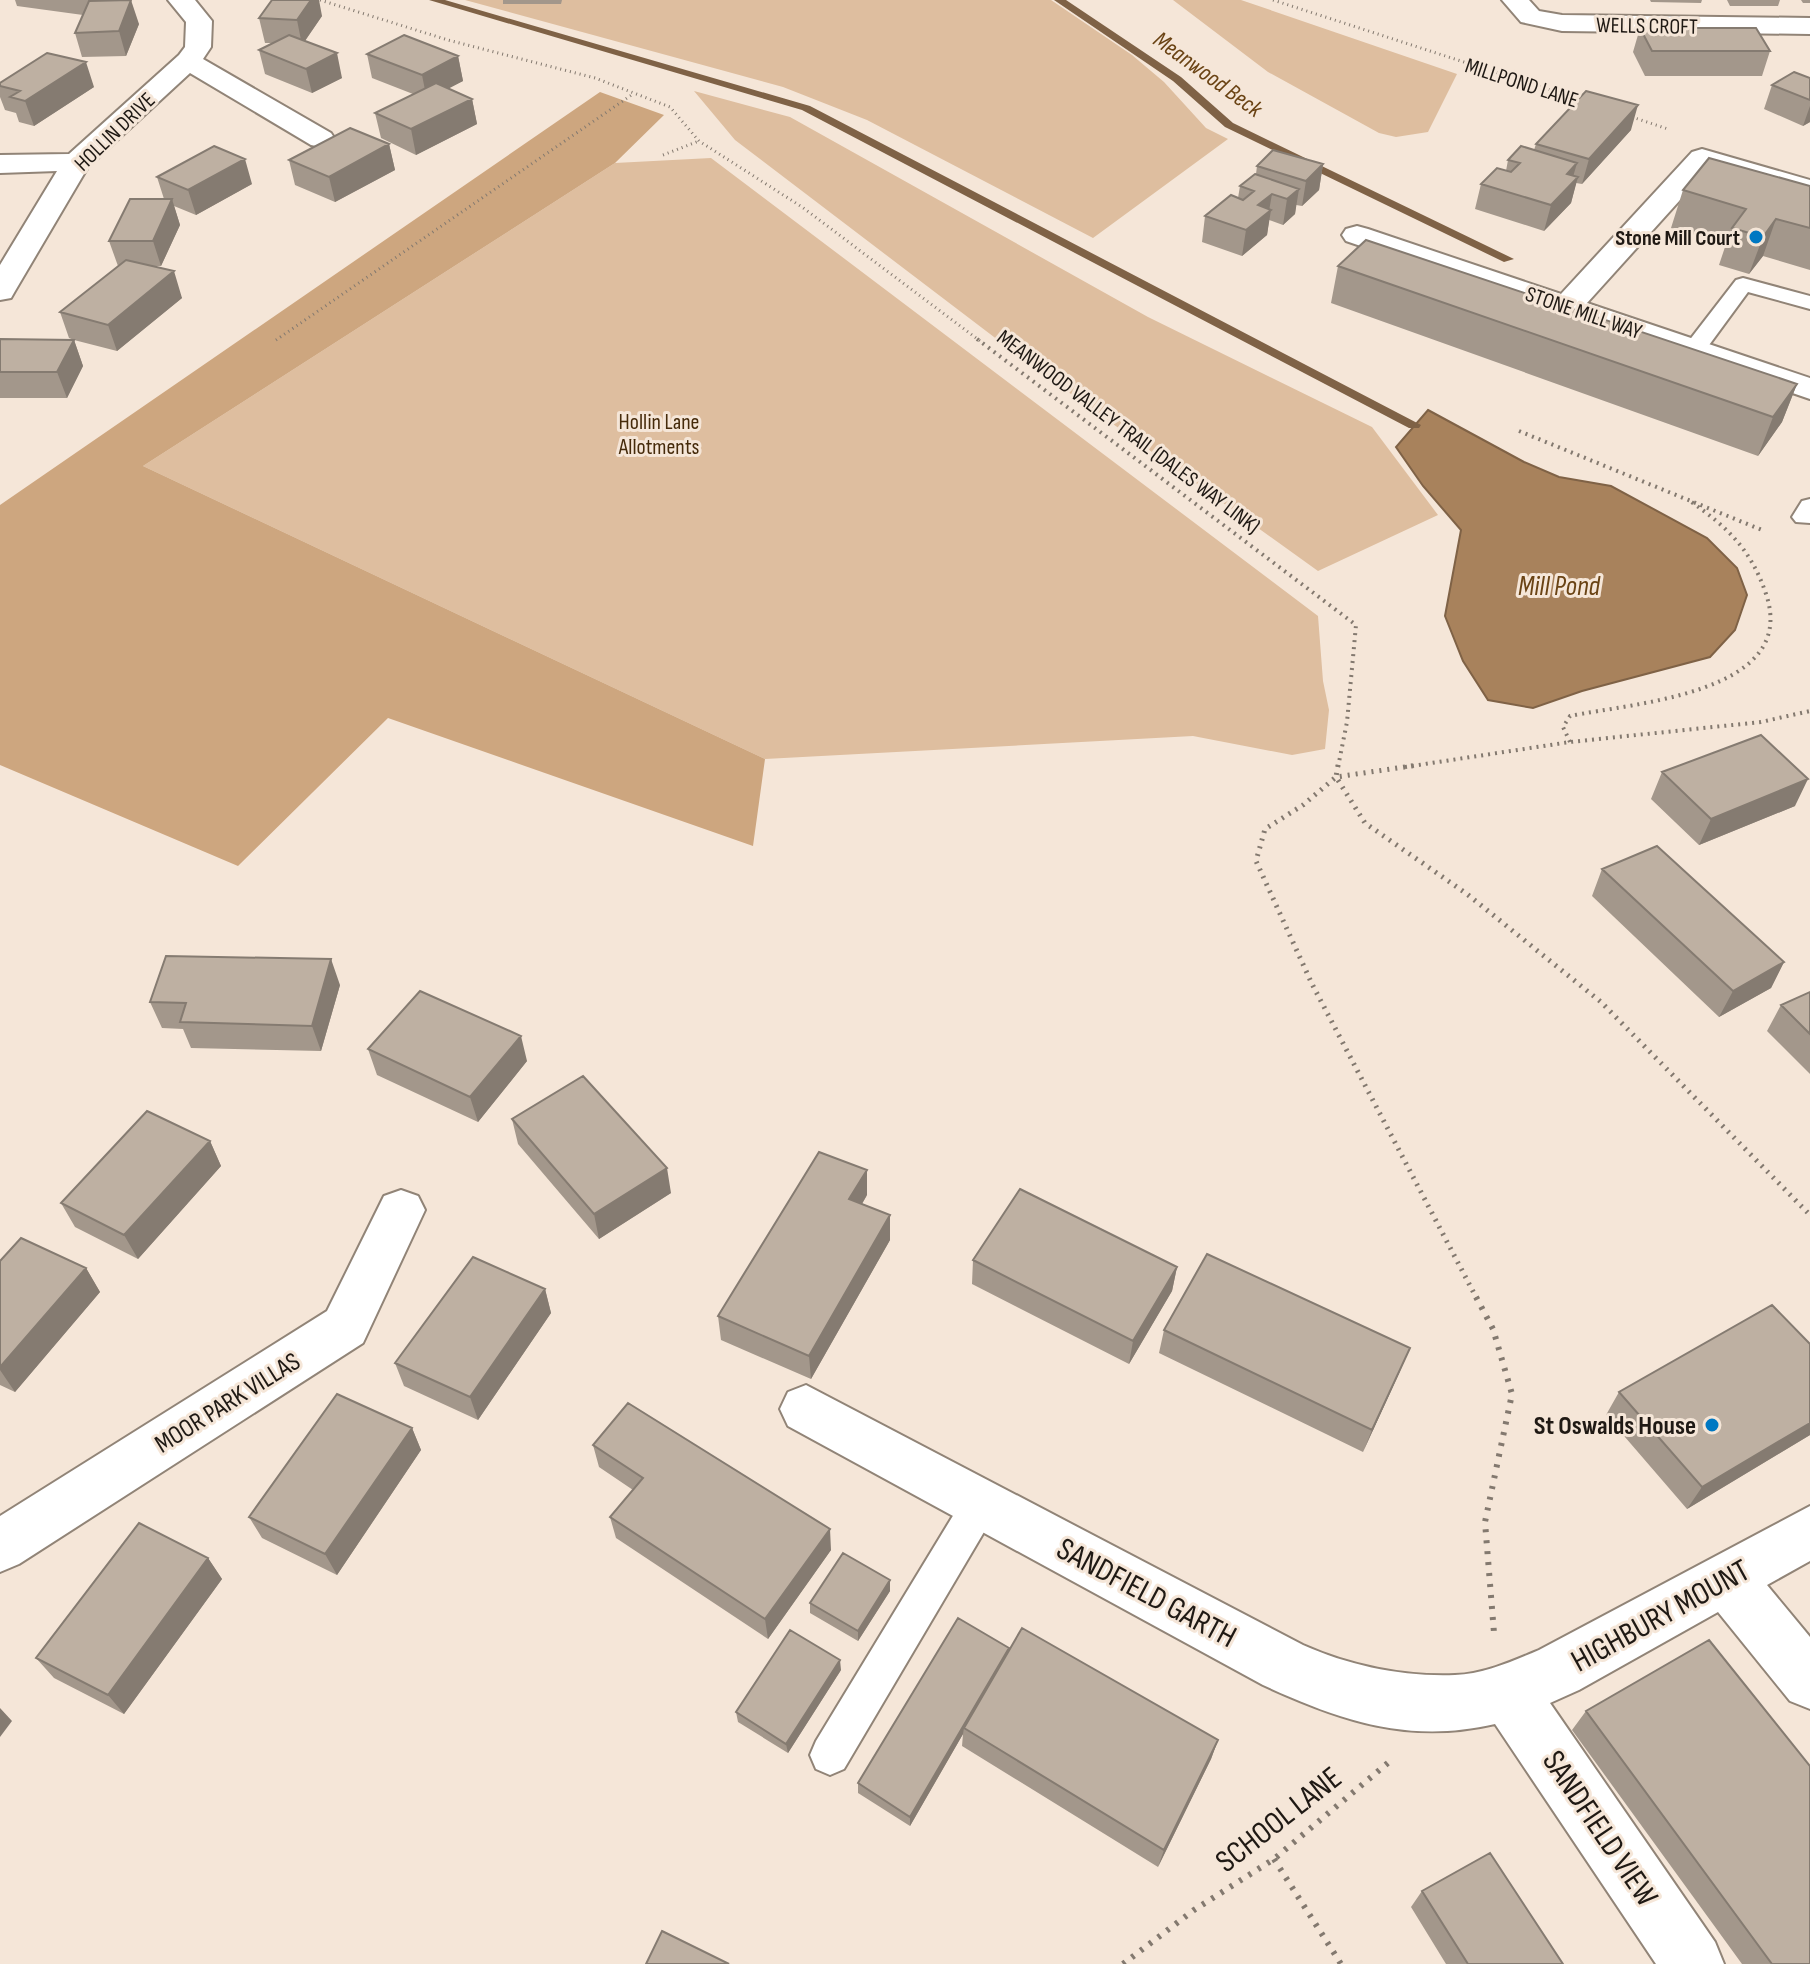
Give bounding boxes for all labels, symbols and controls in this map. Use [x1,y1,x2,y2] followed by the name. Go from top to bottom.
[1596,12,1698,41] street label: WELLS CROFT
[1148,25,1269,124] water label: Meanwood Beck
[1461,52,1582,114] street label: MILLPOND LANE
[69,87,161,177] street label: HOLLIN DRIVE
[1615,225,1740,252] place label: Stone Mill Court
[1747,228,1765,246] marker: Stone Mill Court
[1522,281,1645,346] street label: STONE MILL WAY
[991,324,1265,540] street label: MEANWOOD VALLEY TRAIL (DALES WAY LINK)
[618,409,699,461] park label: Hollin Lane Allotments
[1518,570,1602,603] water label: Mill Pond
[149,1346,306,1460] street label: MOOR PARK VILLAS
[1534,1411,1696,1442] place label: St Oswalds House
[1703,1416,1721,1434] marker: St Oswalds House
[1050,1530,1243,1657] street label: SANDFIELD GARTH
[1565,1551,1757,1681] street label: HIGHBURY MOUNT
[1533,1744,1666,1914] street label: SANDFIELD VIEW
[1208,1759,1350,1881] street label: SCHOOL LANE

